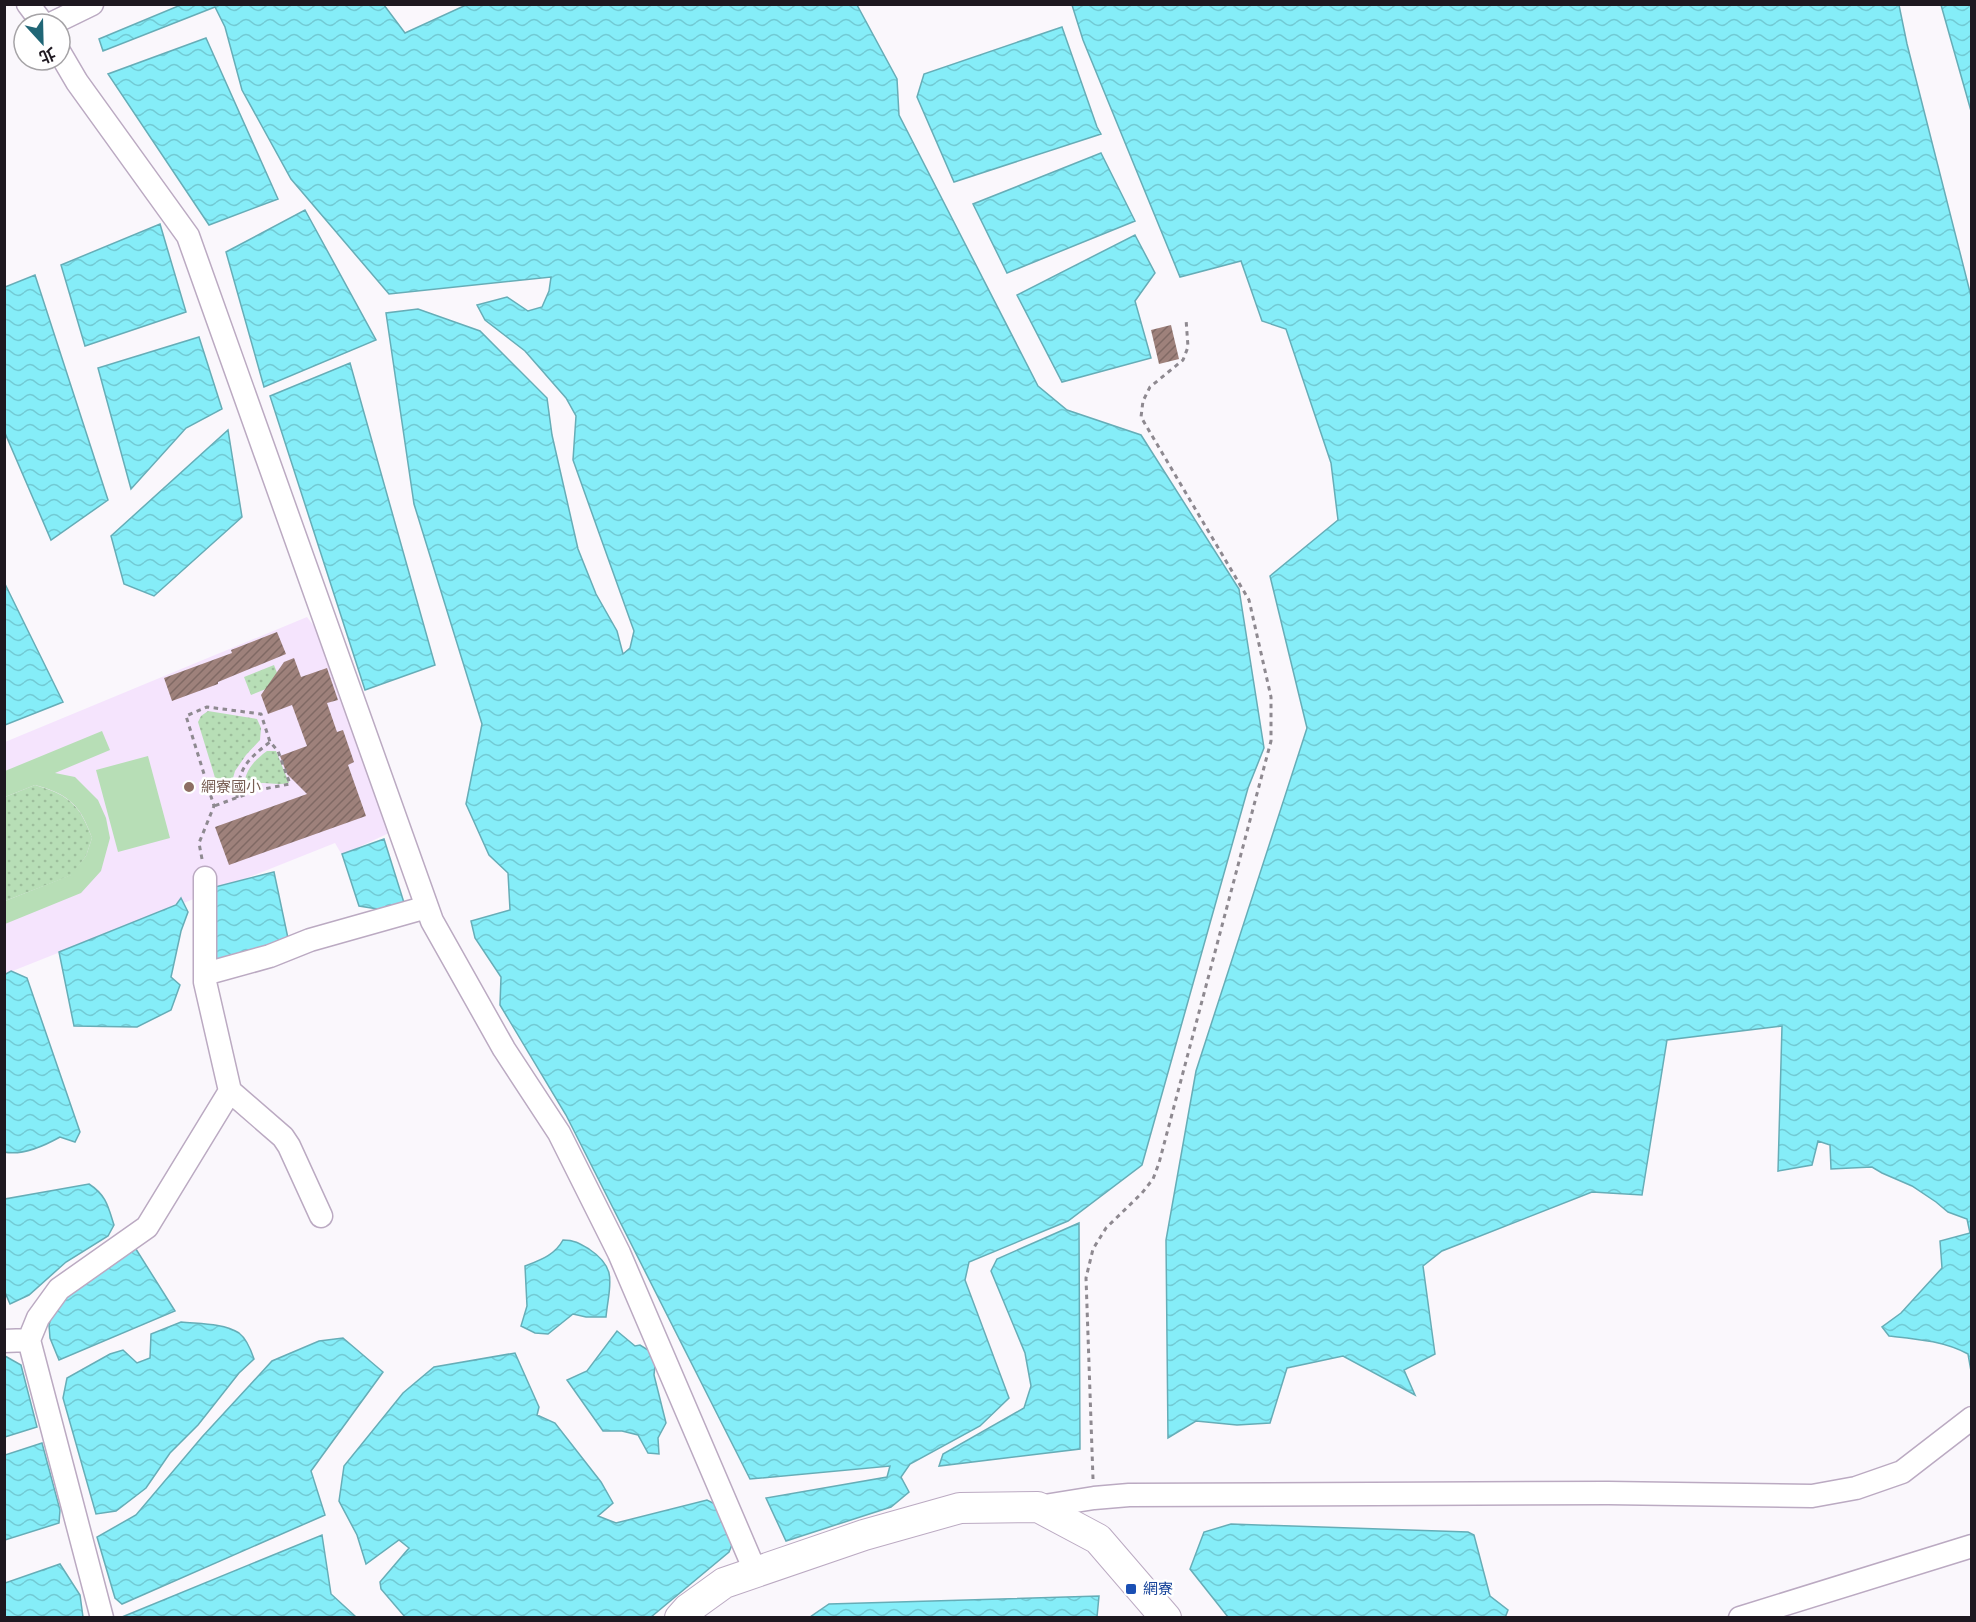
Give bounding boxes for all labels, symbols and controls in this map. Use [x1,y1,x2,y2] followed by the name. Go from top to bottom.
[12,12,72,72] north arrow
[36,43,60,71] text: 北
[201,774,261,797] place label: 網寮國小
[182,780,196,794] marker: 網寮國小
[1143,1576,1173,1599] place label: 網寮
[1124,1582,1138,1596] marker: 網寮

